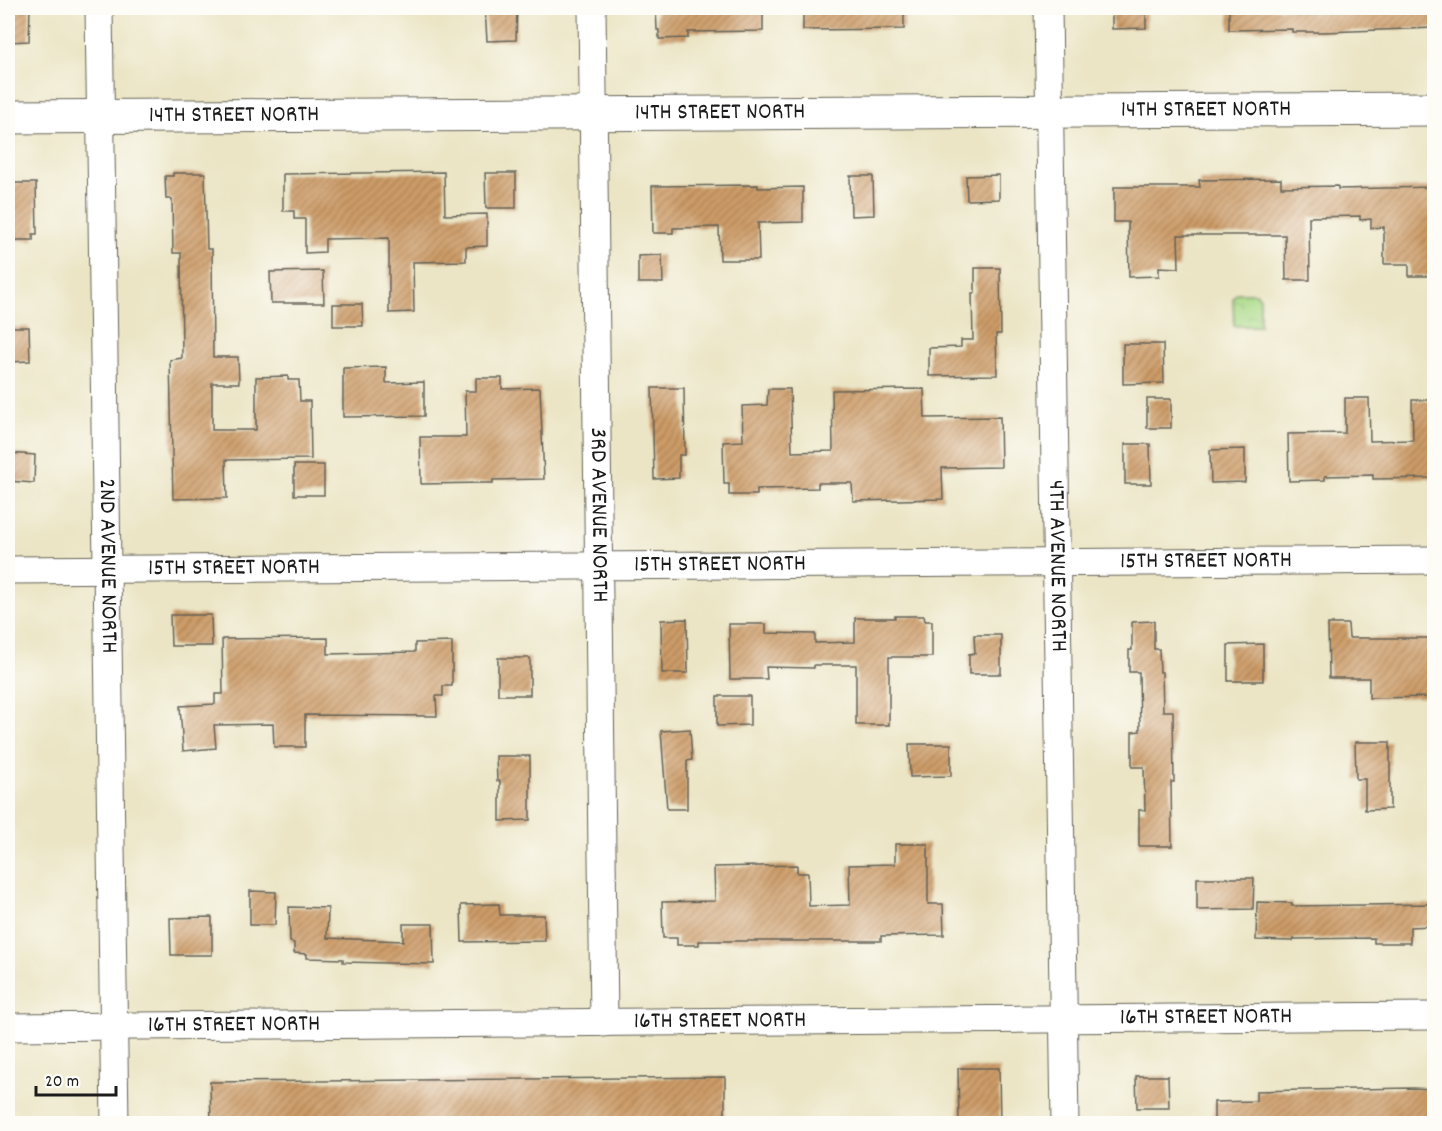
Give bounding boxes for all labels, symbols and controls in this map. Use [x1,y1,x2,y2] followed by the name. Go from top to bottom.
[1121,93,1291,128] street label: 14TH STREET NORTH
[635,96,805,130] street label: 14TH STREET NORTH
[149,98,319,133] street label: 14TH STREET NORTH
[580,427,616,603] street label: 3RD AVENUE NORTH
[89,478,125,654] street label: 2ND AVENUE NORTH
[1038,480,1075,652] street label: 4TH AVENUE NORTH
[1120,544,1292,579] street label: 15TH STREET NORTH
[634,547,806,583] street label: 15TH STREET NORTH
[148,551,320,586] street label: 15TH STREET NORTH
[1120,1000,1292,1035] street label: 16TH STREET NORTH
[634,1004,806,1039] street label: 16TH STREET NORTH
[148,1008,320,1043] street label: 16TH STREET NORTH
[36,1059,116,1097] scale bar
[45,1070,79,1095] text: 20 m

